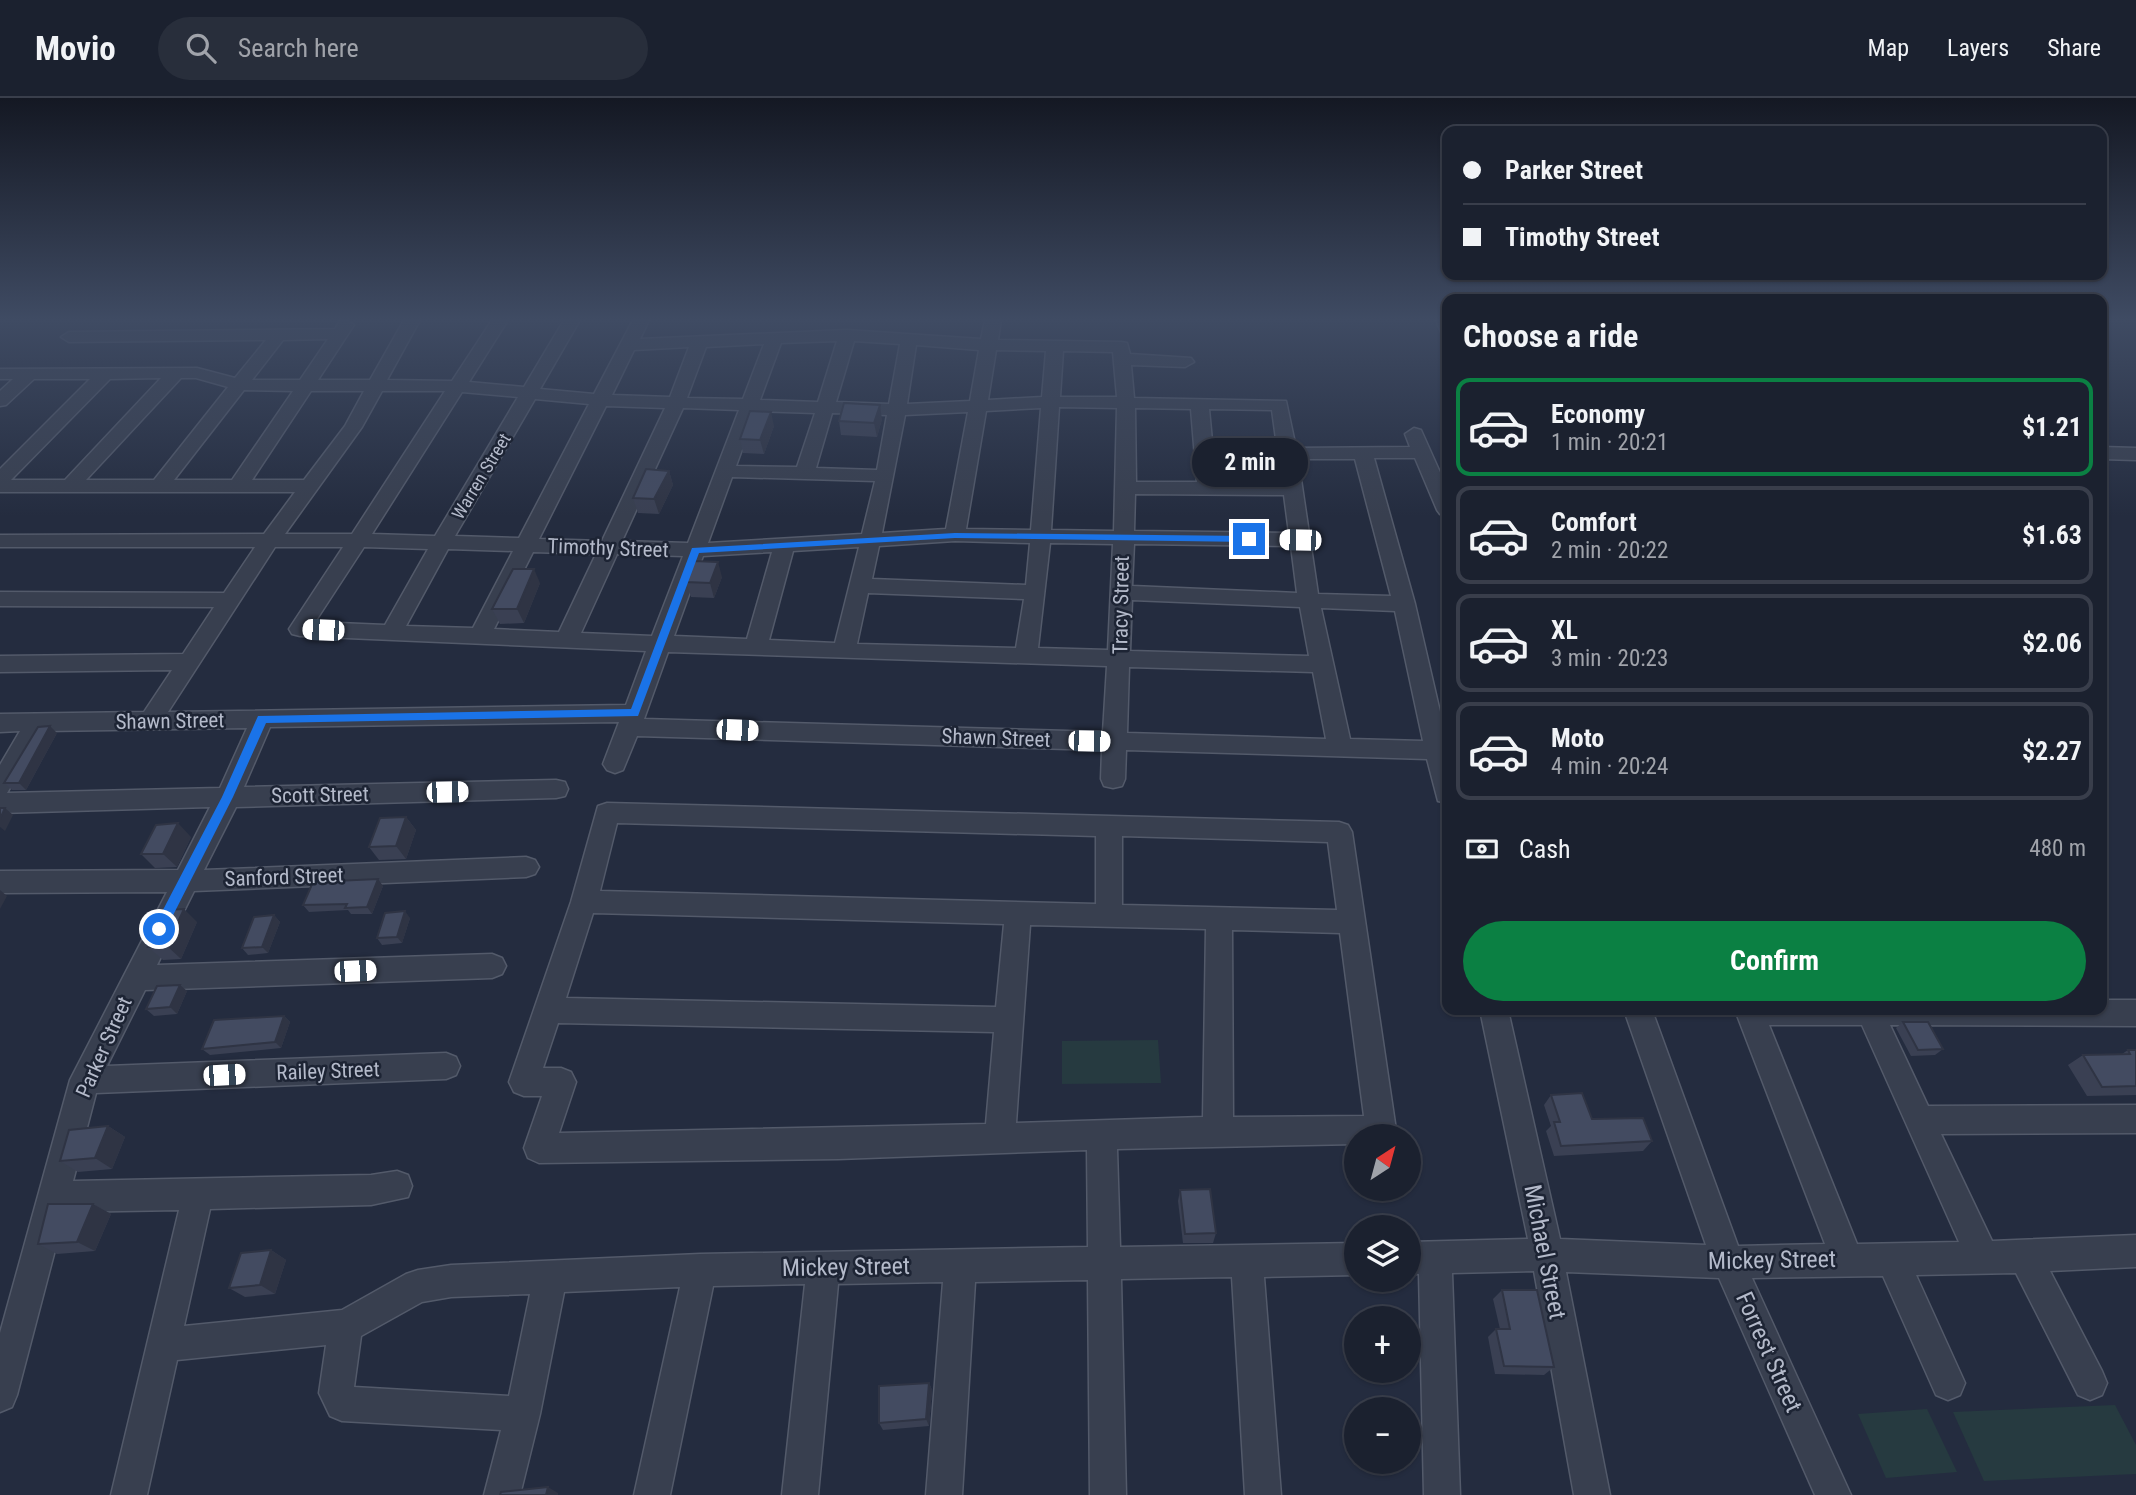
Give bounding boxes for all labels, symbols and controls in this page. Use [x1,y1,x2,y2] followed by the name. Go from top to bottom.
[158,17,648,80] search box
[35,29,116,68] text: Movio
[182,29,220,67] icon: search
[238,33,359,63] text: Search here
[1868,34,1909,62] text: Map
[1947,34,2009,62] text: Layers
[2047,34,2101,62] text: Share
[1505,155,1643,185] text: Parker Street
[1505,222,1659,252] text: Timothy Street
[1463,317,1638,355] text: Choose a ride
[1467,396,1530,459] icon: car
[1551,399,1645,429] text: Economy
[2022,412,2082,442] text: $1.21
[447,429,515,523] street label: Warren Street
[1551,429,1668,456] text: 1 min · 20:21
[1191,438,1307,486] callout: 2 min
[1224,449,1276,476] text: 2 min
[1467,504,1530,567] icon: car
[1551,507,1637,537] text: Comfort
[2022,520,2082,550] text: $1.63
[1233,523,1265,555] route end
[1279,529,1322,551] car
[547,534,669,562] street label: Timothy Street
[1551,537,1668,564] text: 2 min · 20:22
[1108,555,1134,655] street label: Tracy Street
[1467,612,1530,675] icon: car
[1551,615,1578,645] text: XL
[302,619,345,641] car
[2022,628,2082,658] text: $2.06
[1551,645,1668,672] text: 3 min · 20:23
[115,708,225,734] street label: Shawn Street
[716,719,759,741] car
[1467,720,1530,783] icon: car
[1551,723,1604,753] text: Moto
[941,724,1051,752] street label: Shawn Street
[1068,730,1111,752] car
[2022,736,2082,766] text: $2.27
[1551,753,1668,780] text: 4 min · 20:24
[426,781,469,803] car
[271,782,369,808] street label: Scott Street
[1463,830,1501,868] icon: cash
[1519,834,1571,864] text: Cash
[2029,835,2086,862] text: 480 m
[224,863,344,891] street label: Sanford Street
[143,913,175,945] route start
[1463,921,2086,1001] button: Confirm
[334,960,377,982] car
[71,993,137,1101] street label: Parker Street
[276,1057,380,1085] street label: Railey Street
[203,1063,246,1087] car
[1344,1124,1421,1200] north arrow
[1344,1124,1421,1474] map controls
[1518,1182,1572,1322] street label: Michael Street
[1344,1215,1421,1292] button: layers
[1708,1245,1836,1275] street label: Mickey Street
[782,1252,910,1282] street label: Mickey Street
[1730,1287,1808,1417] street label: Forrest Street
[1344,1306,1421,1383] button: +
[1344,1397,1421,1474] button: −

